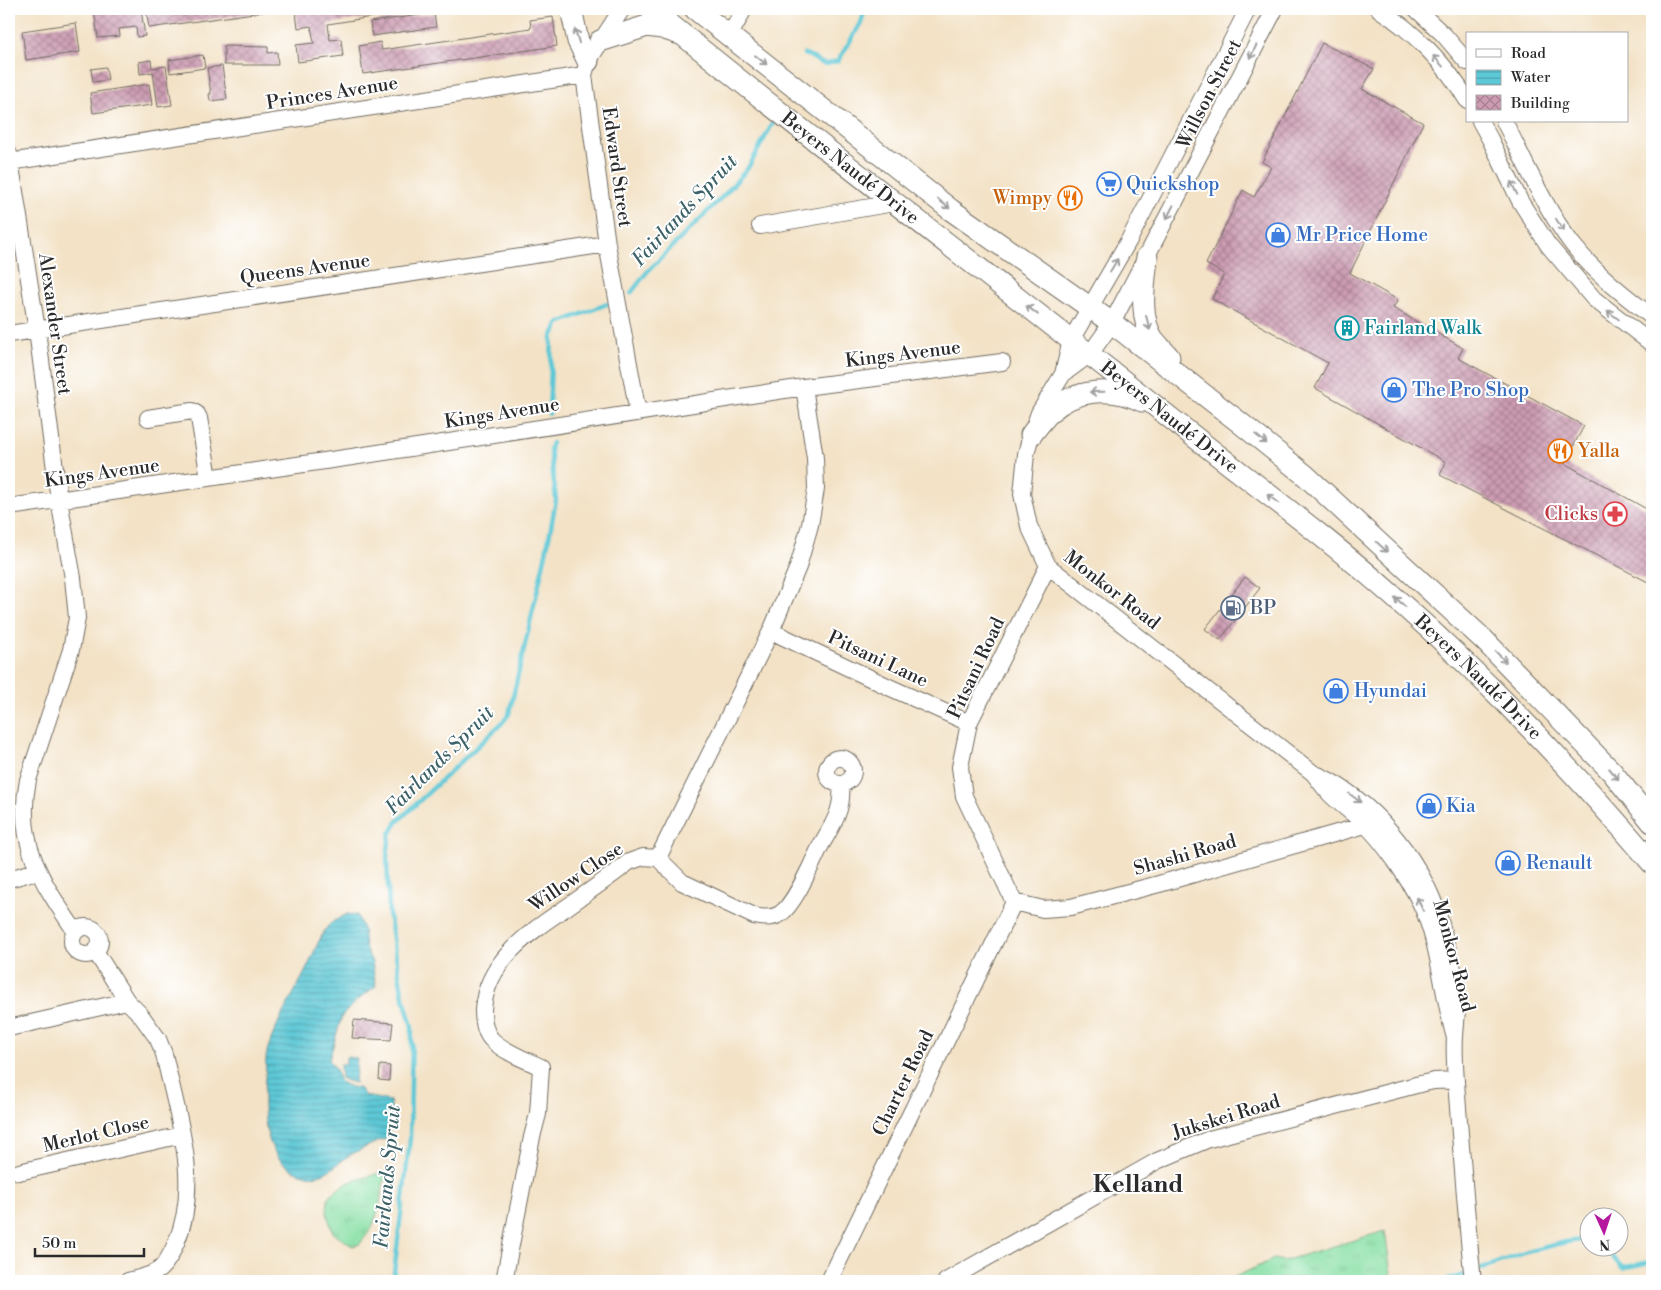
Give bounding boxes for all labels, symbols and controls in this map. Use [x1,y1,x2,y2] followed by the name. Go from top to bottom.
[571,28,581,44] one-way arrow
[1466,32,1628,122] legend
[1171,35,1247,154] street label: Willson Street
[1248,44,1257,59] one-way arrow
[1511,44,1546,63] text: Road
[755,54,768,65] one-way arrow
[1432,55,1444,67] one-way arrow
[1510,68,1551,87] text: Water
[264,71,400,115] street label: Princes Avenue
[1510,94,1570,113] text: Building
[597,105,637,229] street label: Edward Street
[776,106,924,230] street label: Beyers Naudé Drive
[627,149,744,272] water label: Fairlands Spruit
[1096,171,1122,197] supermarket icon: Quickshop
[1126,172,1220,196] place label: Quickshop
[1509,180,1519,195] one-way arrow
[1057,185,1083,211] restaurant icon: Wimpy
[992,186,1053,210] place label: Wimpy
[937,199,951,209] one-way arrow
[1165,204,1174,219] one-way arrow
[1556,218,1566,232] one-way arrow
[1265,222,1291,248] shop icon: Mr Price Home
[1296,223,1428,247] place label: Mr Price Home
[238,248,372,290] street label: Queens Avenue
[33,250,77,397] street label: Alexander Street
[1110,258,1120,272] one-way arrow
[1026,305,1039,316] one-way arrow
[1607,309,1620,320] one-way arrow
[1143,314,1153,330] one-way arrow
[1334,315,1360,341] building icon: Fairland Walk
[1364,316,1483,340] place label: Fairland Walk
[844,335,962,373] street label: Kings Avenue
[1095,355,1243,479] street label: Beyers Naudé Drive
[1381,377,1407,403] shop icon: The Pro Shop
[1412,378,1529,402] place label: The Pro Shop
[1089,387,1106,397] one-way arrow
[443,392,561,434] street label: Kings Avenue
[1254,434,1267,445] one-way arrow
[1547,438,1573,464] restaurant icon: Yalla
[1577,439,1620,463] place label: Yalla
[43,453,161,493] street label: Kings Avenue
[1267,494,1280,505] one-way arrow
[1602,501,1628,527] pharmacy icon: Clicks
[1544,502,1598,526] place label: Clicks
[1376,541,1389,552] one-way arrow
[1059,545,1165,635] street label: Monkor Road
[1220,595,1246,621] fuel station icon: BP
[1249,596,1276,620] place label: BP
[1393,596,1406,607] one-way arrow
[1409,609,1547,745] street label: Beyers Naudé Drive
[942,613,1010,723] street label: Pitsani Road
[824,625,932,693] street label: Pitsani Lane
[1495,651,1507,664] one-way arrow
[1323,678,1349,704] shop icon: Hyundai
[1354,679,1427,703] place label: Hyundai
[380,701,500,821] water label: Fairlands Spruit
[1608,768,1619,781] one-way arrow
[1348,793,1362,803] one-way arrow
[1416,793,1442,819] shop icon: Kia
[1446,794,1476,818] place label: Kia
[1131,829,1239,881] street label: Shashi Road
[523,837,628,918] street label: Willow Close
[1495,850,1521,876] shop icon: Renault
[1526,851,1593,875] place label: Renault
[1414,897,1424,912] one-way arrow
[1427,897,1481,1015] street label: Monkor Road
[867,1026,939,1140] street label: Charter Road
[1168,1089,1283,1145] street label: Jukskei Road
[369,1104,407,1250] water label: Fairlands Spruit
[41,1110,151,1158] street label: Merlot Close
[1093,1170,1183,1200] district label: Kelland
[1578,1208,1628,1258] north arrow
[35,1225,144,1257] scale bar
[42,1234,76,1253] text: 50 m
[1599,1235,1611,1253] text: N

